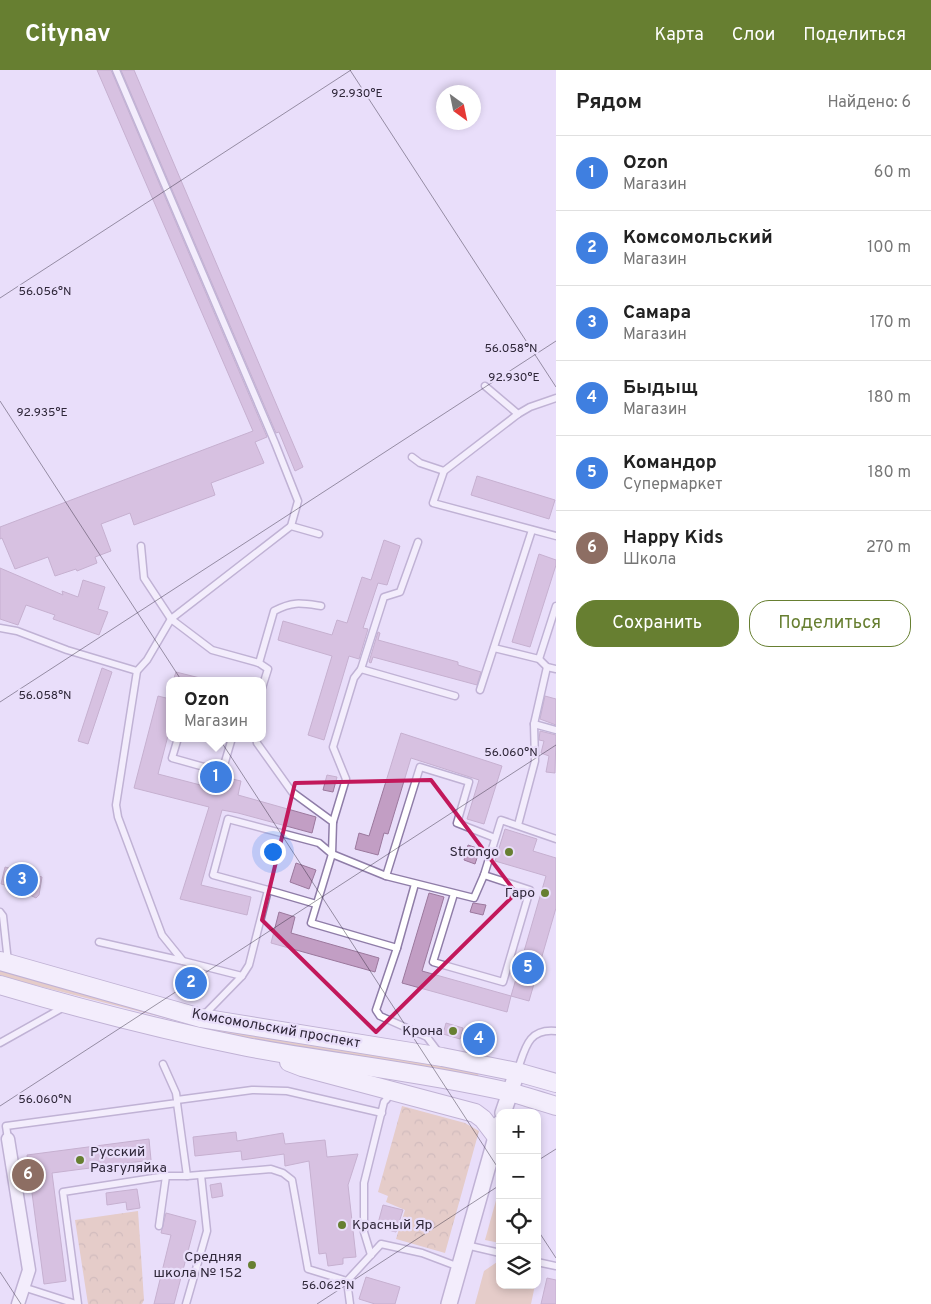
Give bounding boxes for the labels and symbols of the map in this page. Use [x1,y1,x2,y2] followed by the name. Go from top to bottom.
[436,85,481,130] north arrow
[331,86,383,102] text: 92.930°E
[18,284,72,300] text: 56.056°N
[484,341,538,357] text: 56.058°N
[488,370,540,386] text: 92.930°E
[16,405,68,421] text: 92.935°E
[18,688,72,704] text: 56.058°N
[484,745,538,761] text: 56.060°N
[200,758,232,796] pin: 1
[260,839,286,865] your location
[449,844,499,861] place label: Strongo
[503,846,515,858] marker: Strongo
[6,861,38,899] pin: 3
[505,885,535,902] place label: Гаро
[539,887,551,899] marker: Гаро
[512,949,544,987] pin: 5
[175,964,207,1002] pin: 2
[190,1006,362,1052] street label: Комсомольский проспект
[463,1020,495,1058] pin: 4
[402,1023,443,1040] place label: Крона
[447,1025,459,1037] marker: Крона
[18,1092,72,1108] text: 56.060°N
[90,1144,167,1177] place label: Русский Разгуляйка
[74,1154,86,1166] marker: Русский Разгуляйка
[12,1156,44,1194] pin: 6
[352,1217,433,1234] place label: Красный Яр
[336,1219,348,1231] marker: Красный Яр
[154,1249,242,1282] place label: Средняя школа № 152
[246,1259,258,1271] marker: Средняя школа № 152
[302,1278,354,1294] text: 56.062°N

